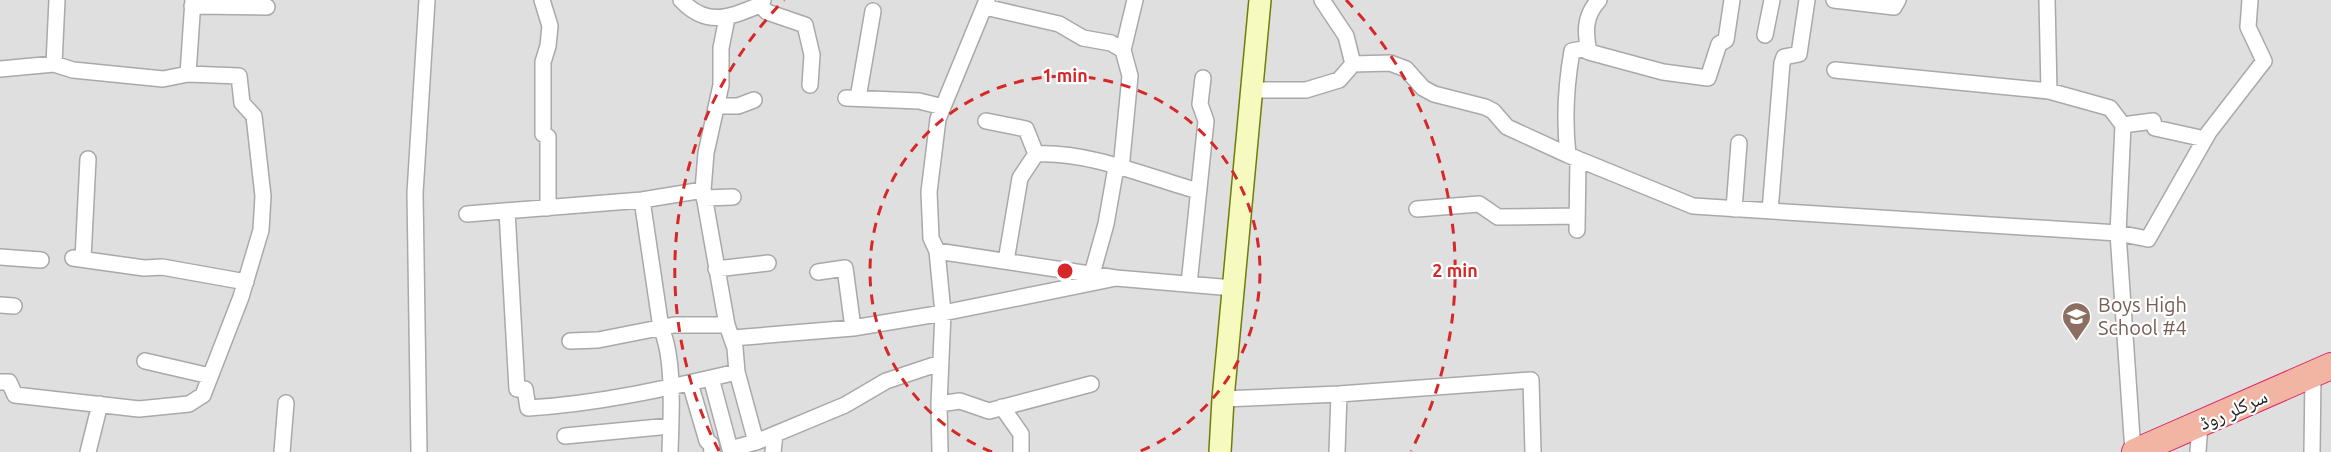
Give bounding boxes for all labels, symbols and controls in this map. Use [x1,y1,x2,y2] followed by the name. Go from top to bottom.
[1042,65,1088,85] text: 1 min
[1432,260,1478,280] text: 2 min
[1055,261,1075,281] centre of rings
[2098,293,2187,339] place label: Boys High School #4
[2061,300,2093,342] school or university icon: Boys High School #4
[2195,384,2271,434] street label: سرکلر روڈ

